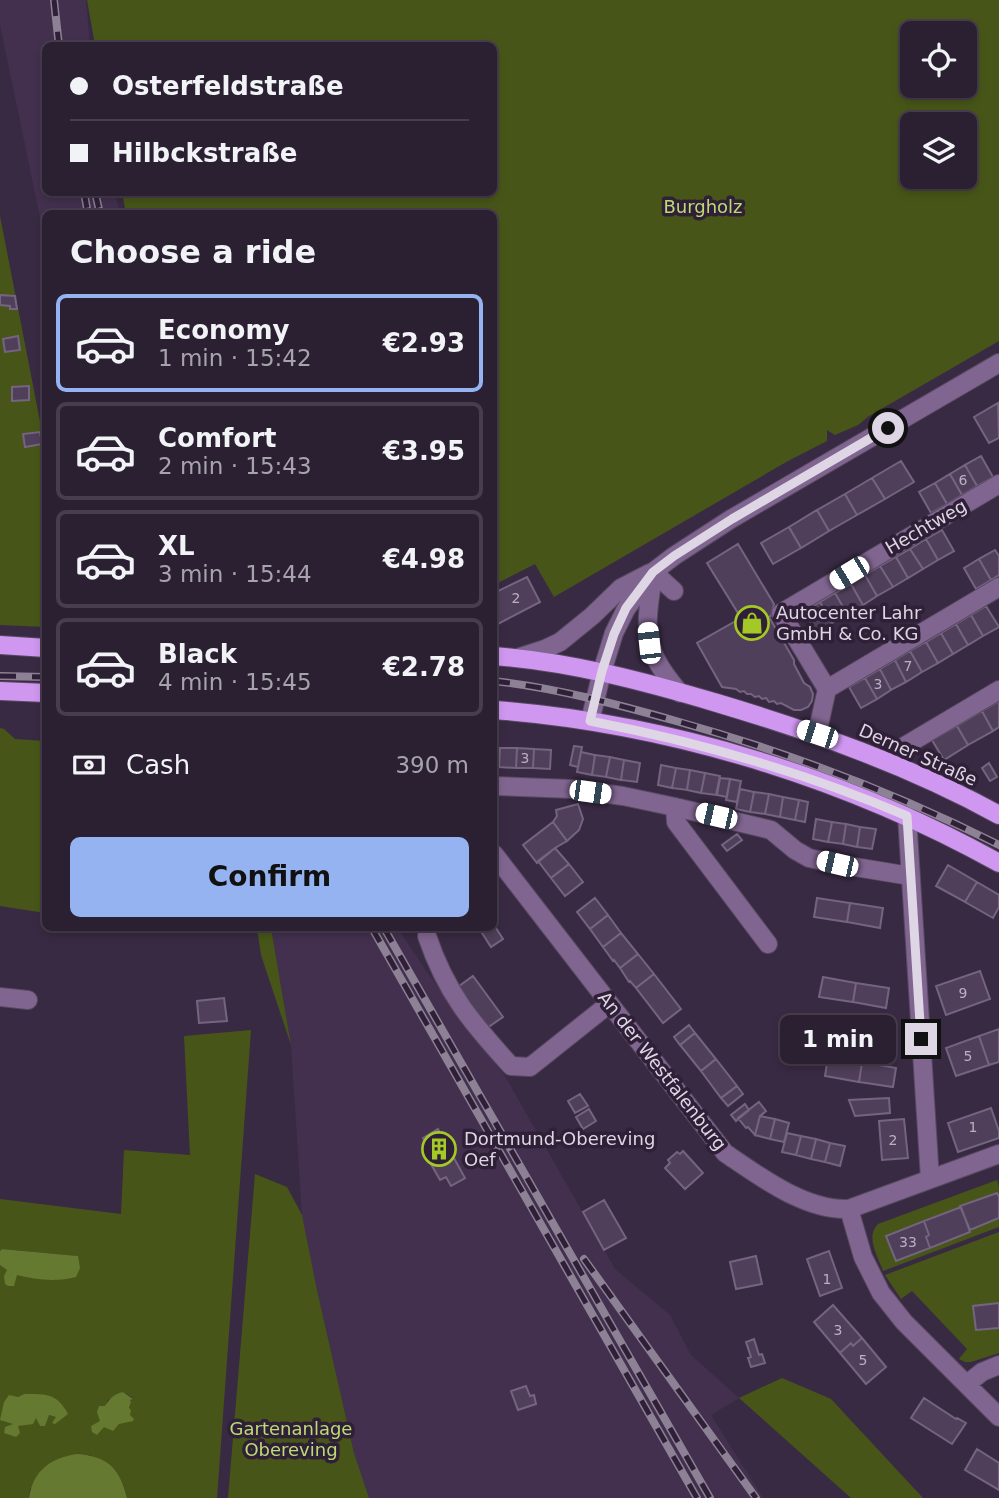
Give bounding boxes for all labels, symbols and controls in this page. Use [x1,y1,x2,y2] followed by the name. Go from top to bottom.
[900,21,977,189] map controls
[900,21,977,98] button: locate
[112,71,344,101] text: Osterfeldstraße
[900,112,977,189] button: layers
[112,138,298,168] text: Hilbckstraße
[663,196,743,217] park label: Burgholz
[70,233,316,271] text: Choose a ride
[74,312,137,375] icon: car
[158,315,289,345] text: Economy
[383,328,465,358] text: €2.93
[158,345,312,371] text: 1 min · 15:42
[872,412,904,444] route start
[74,420,137,483] icon: car
[158,423,276,453] text: Comfort
[383,436,465,466] text: €3.95
[158,453,312,479] text: 2 min · 15:43
[959,472,968,488] house number: 6
[881,495,970,558] street label: Hechtweg
[74,528,137,591] icon: car
[158,531,195,561] text: XL
[383,544,465,574] text: €4.98
[826,553,873,593] car
[158,561,312,587] text: 3 min · 15:44
[512,590,520,606] house number: 2
[776,602,922,644] place label: Autocenter Lahr GmbH & Co. KG
[733,604,771,642] shop icon: Autocenter Lahr GmbH & Co. KG
[637,621,662,665] car
[74,636,137,699] icon: car
[158,639,237,669] text: Black
[383,652,465,682] text: €2.78
[904,658,912,674] house number: 7
[158,669,312,695] text: 4 min · 15:45
[874,676,882,692] house number: 3
[794,718,841,750] car
[856,719,980,790] street label: Derner Straße
[70,746,108,784] icon: cash
[126,750,190,780] text: Cash
[521,750,529,766] house number: 3
[395,752,469,778] text: 390 m
[568,779,613,805] car
[694,801,739,831] car
[70,837,469,917] button: Confirm
[815,849,860,879] car
[959,985,967,1001] house number: 9
[594,987,731,1154] street label: An der Westfalenburg
[781,1014,897,1064] callout: 1 min
[905,1023,937,1055] route end
[802,1026,874,1052] text: 1 min
[964,1048,972,1064] house number: 5
[969,1119,977,1135] house number: 1
[464,1128,655,1170] place label: Dortmund-Obereving Oef
[420,1130,458,1168] building icon: Dortmund-Obereving Oef
[889,1132,897,1148] house number: 2
[899,1234,917,1250] house number: 33
[823,1271,831,1287] house number: 1
[834,1322,842,1338] house number: 3
[859,1352,867,1368] house number: 5
[230,1418,352,1460] park label: Gartenanlage Obereving

